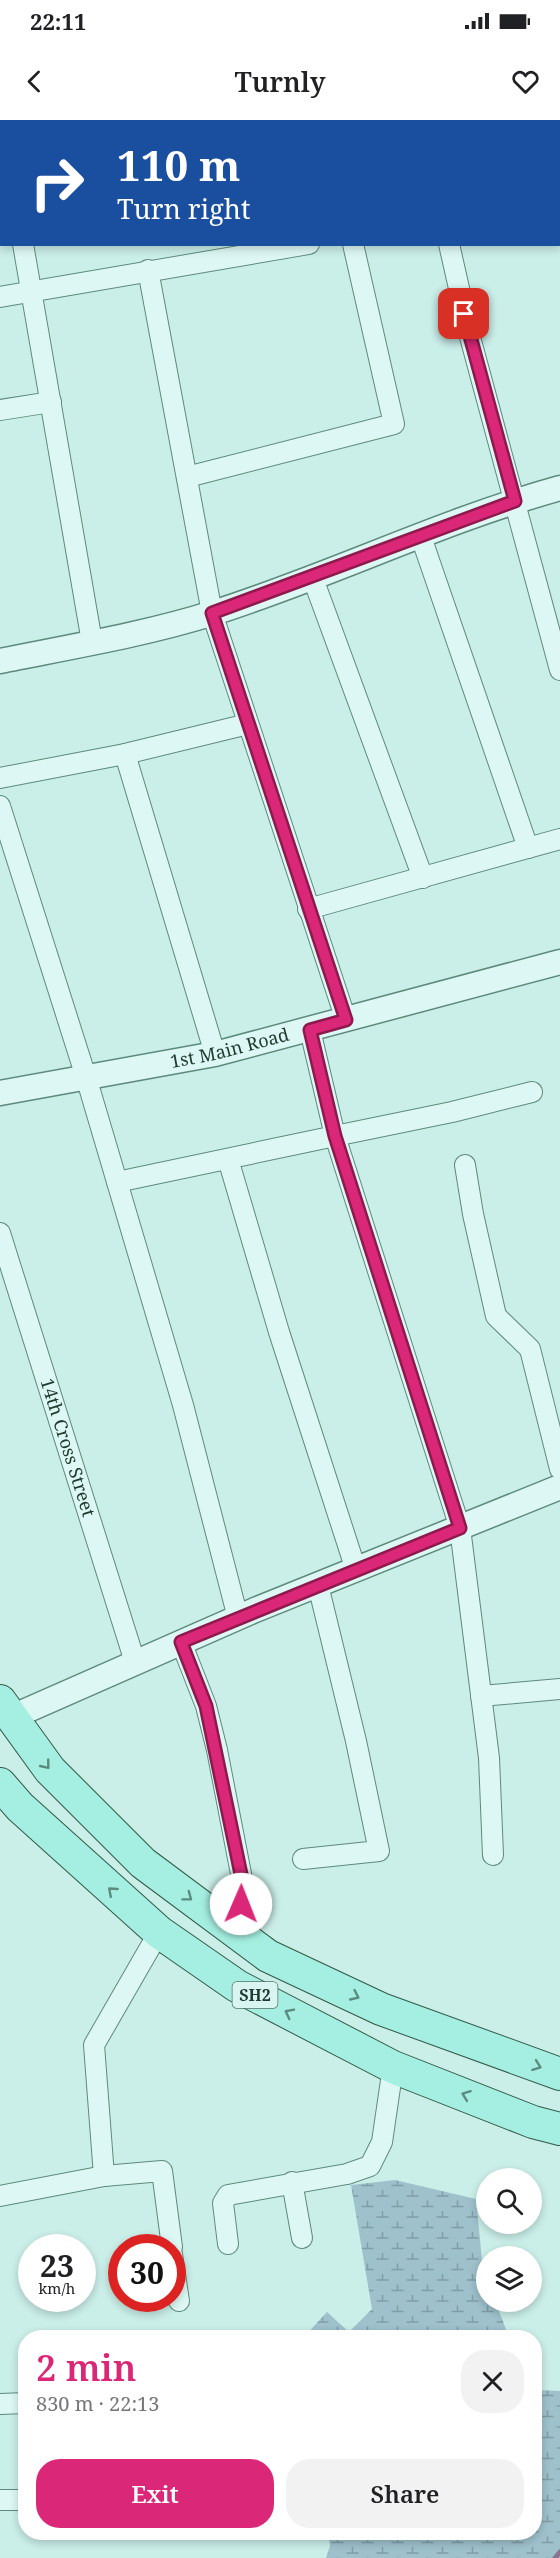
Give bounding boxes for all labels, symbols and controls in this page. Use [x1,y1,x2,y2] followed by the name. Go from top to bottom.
[30,6,86,36] text: 22:11
[235,63,325,100] text: Turnly
[18,65,51,98] icon: back
[509,65,542,98] icon: heart
[117,136,241,193] text: 110 m
[18,144,96,222] icon: right
[117,190,250,227] text: Turn right
[438,288,489,339] pin
[447,297,480,330] icon: arrive
[168,1022,292,1073] street label: 1st Main Road
[35,1375,102,1519] street label: 14th Cross Street
[38,1758,49,1769] one-way arrow
[209,1872,273,1936] position arrow
[108,1887,119,1898] one-way arrow
[182,1890,193,1901] one-way arrow
[232,1982,278,2008] road number: SH2
[349,1989,360,2001] one-way arrow
[285,2009,295,2020] one-way arrow
[531,2059,542,2071] one-way arrow
[461,2090,472,2102] one-way arrow
[476,2168,542,2312] map controls
[476,2168,542,2234] button: search
[108,2234,186,2312] speed limit sign: 30
[40,2245,74,2286] text: 23
[476,2246,542,2312] button: layers
[39,2278,75,2298] text: km/h
[36,2343,137,2392] text: 2 min
[461,2350,524,2413] button: close
[36,2390,159,2417] text: 830 m · 22:13
[36,2459,274,2528] button: Exit
[286,2459,524,2528] button: Share

